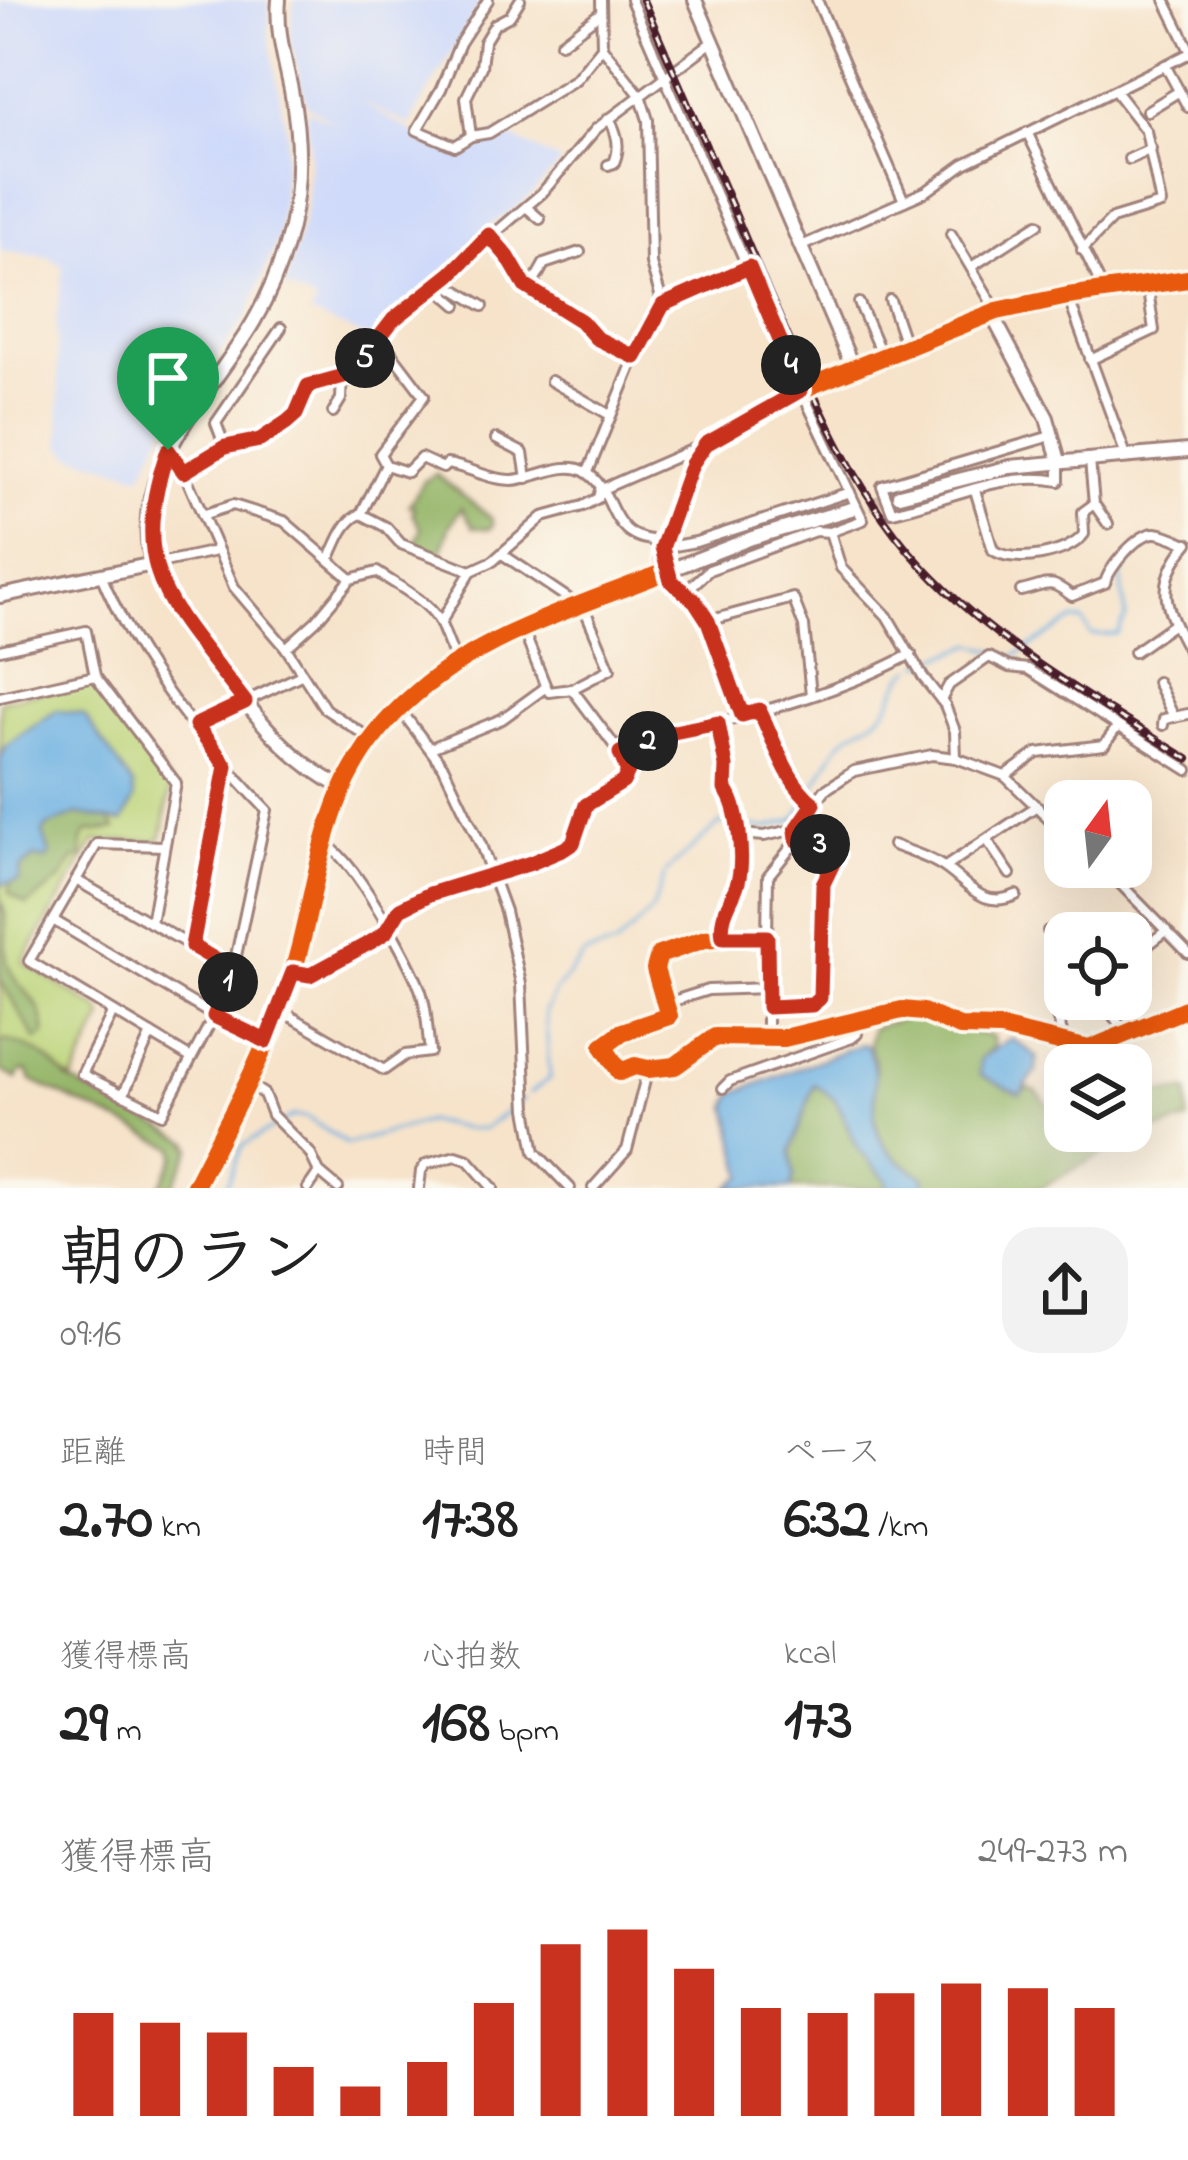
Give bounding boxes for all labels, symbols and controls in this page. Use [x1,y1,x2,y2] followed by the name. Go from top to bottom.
[117,327,219,450] pin
[335,328,395,388] pin: 5
[356,334,374,382] text: 5
[761,335,821,395] pin: 4
[784,341,798,389] text: 4
[135,345,201,411] icon: arrive
[618,711,678,771] pin: 2
[640,717,656,765] text: 2
[1044,780,1152,888] north arrow
[1044,780,1152,1152] map controls
[790,814,850,874] pin: 3
[813,820,827,868] text: 3
[1044,912,1152,1020] button: locate
[198,952,258,1012] pin: 1
[223,958,233,1006] text: 1
[1044,1044,1152,1152] button: layers
[60,1214,324,1310] text: 朝のラン
[1002,1227,1128,1353] button: share
[60,1307,121,1364] text: 09:16
[60,1430,126,1478] text: 距離
[422,1430,488,1478] text: 時間
[784,1430,881,1478] text: ペース
[60,1478,153,1565] text: 2.70
[422,1478,518,1565] text: 17:38
[784,1478,870,1565] text: 6:32
[153,1504,201,1552] text: km
[870,1504,929,1552] text: /km
[784,1631,836,1679] text: kcal
[60,1634,192,1682] text: 獲得標高
[422,1634,521,1682] text: 心拍数
[784,1679,853,1766] text: 173
[60,1682,108,1769] text: 29
[422,1682,490,1769] text: 168
[108,1708,142,1756] text: m
[490,1708,559,1756] text: bpm
[978,1824,1128,1881] text: 249–273 m
[60,1831,216,1888] text: 獲得標高

